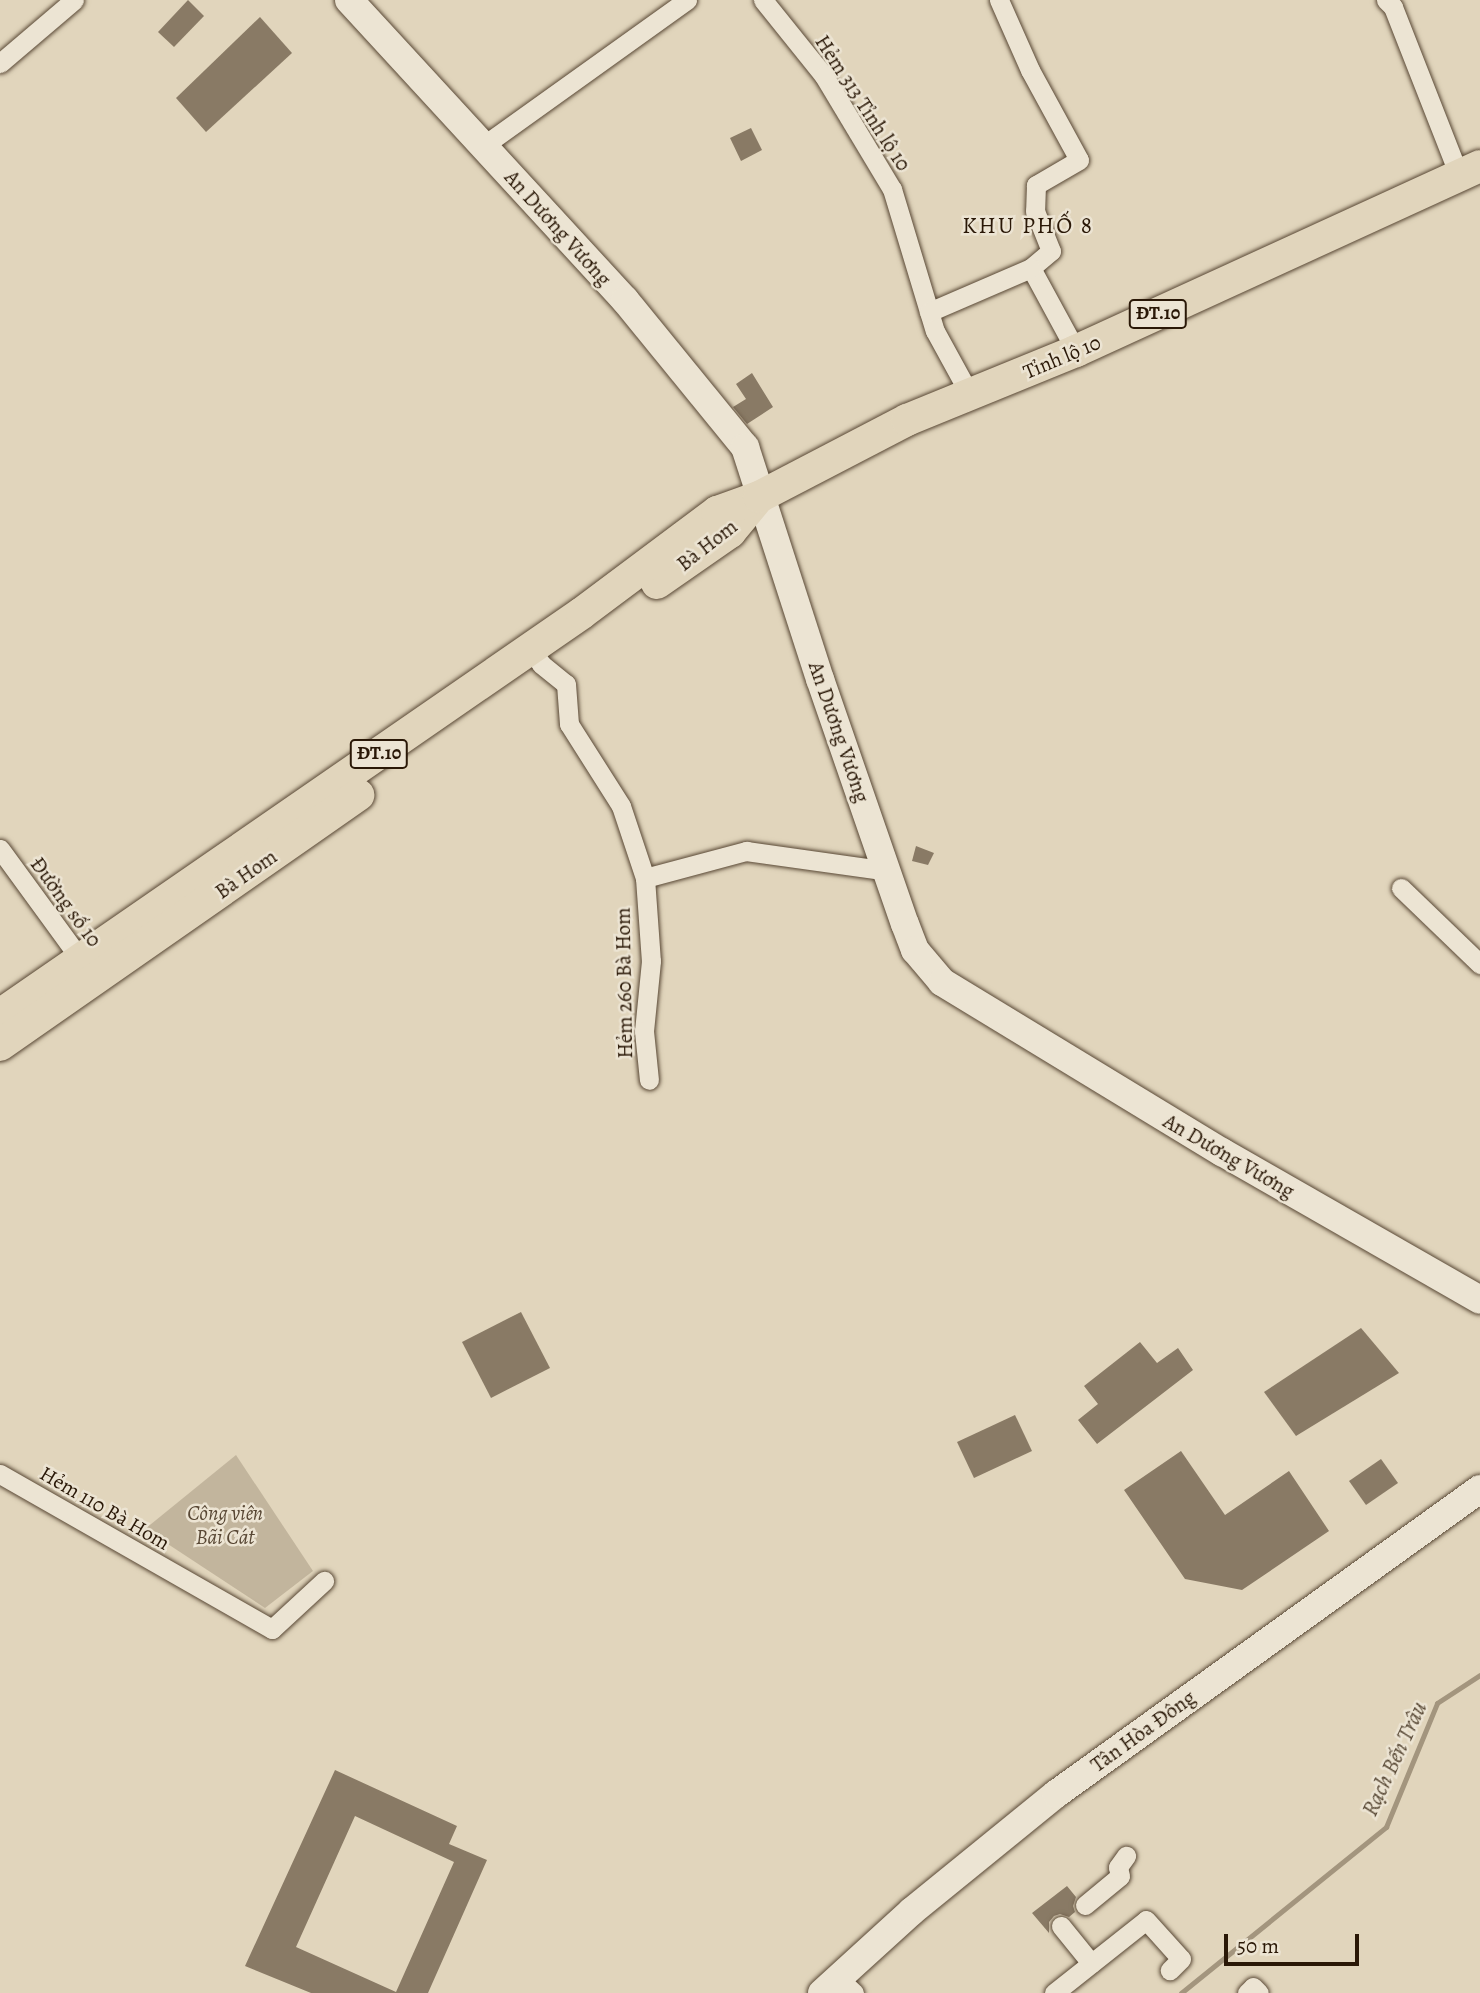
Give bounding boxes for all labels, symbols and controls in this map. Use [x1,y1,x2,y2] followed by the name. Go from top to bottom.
[810,30,916,176] street label: Hẻm 313 Tỉnh lộ 10
[499,165,617,291] street label: An Dương Vương
[963,212,1093,240] district label: KHU PHỐ 8
[1128,298,1188,330] road number: ĐT.10
[1019,329,1105,385] street label: Tỉnh lộ 10
[672,514,742,576] street label: Bà Hom
[803,658,875,806] street label: An Dương Vương
[349,738,409,769] road number: ĐT.10
[210,844,282,904] street label: Bà Hom
[25,852,107,952] street label: Đường số 10
[610,907,638,1059] street label: Hẻm 260 Bà Hom
[1159,1108,1299,1204] street label: An Dương Vương
[35,1461,175,1555] street label: Hẻm 110 Bà Hom
[187,1500,263,1550] park label: Công viên Bãi Cát
[1086,1685,1200,1777] street label: Tân Hòa Đông
[1356,1697,1434,1821] water label: Rạch Bến Trâu
[1228,1920,1363,1964] scale bar
[1237,1932,1279,1960] text: 50 m

